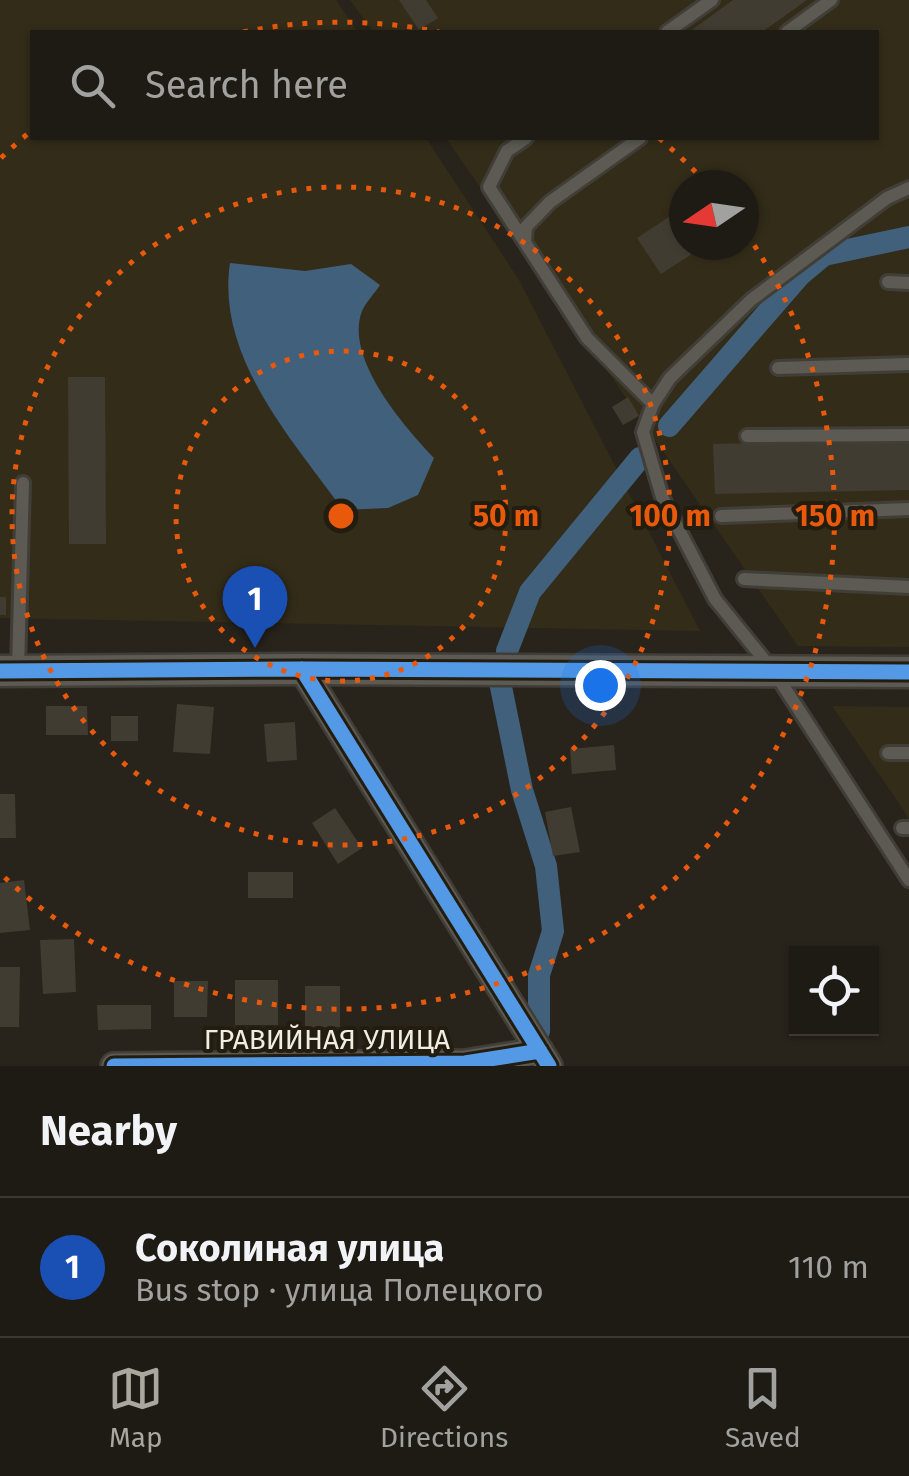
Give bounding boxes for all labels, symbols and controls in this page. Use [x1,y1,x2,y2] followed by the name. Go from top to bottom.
[30,30,879,140] search box
[65,58,120,113] icon: search
[145,62,348,108] text: Search here
[669,170,759,260] north arrow
[323,498,359,534] centre of rings
[473,498,539,534] text: 50 m
[629,498,711,534] text: 100 m
[795,498,875,534] text: 150 m
[222,566,288,648] pin: 1
[575,660,626,711] your location
[789,946,879,1036] map controls
[789,946,879,1036] button: locate
[204,1023,450,1056] street label: ГРАВИЙНАЯ УЛИЦА
[40,1106,177,1156] text: Nearby
[135,1225,444,1271] text: Соколиная улица
[65,1248,80,1286] text: 1
[788,1248,869,1286] text: 110 m
[135,1271,544,1309] text: Bus stop · улица Полецкого
[108,1361,163,1454] tab: Map
[380,1361,508,1454] tab: Directions
[725,1361,801,1454] tab: Saved

